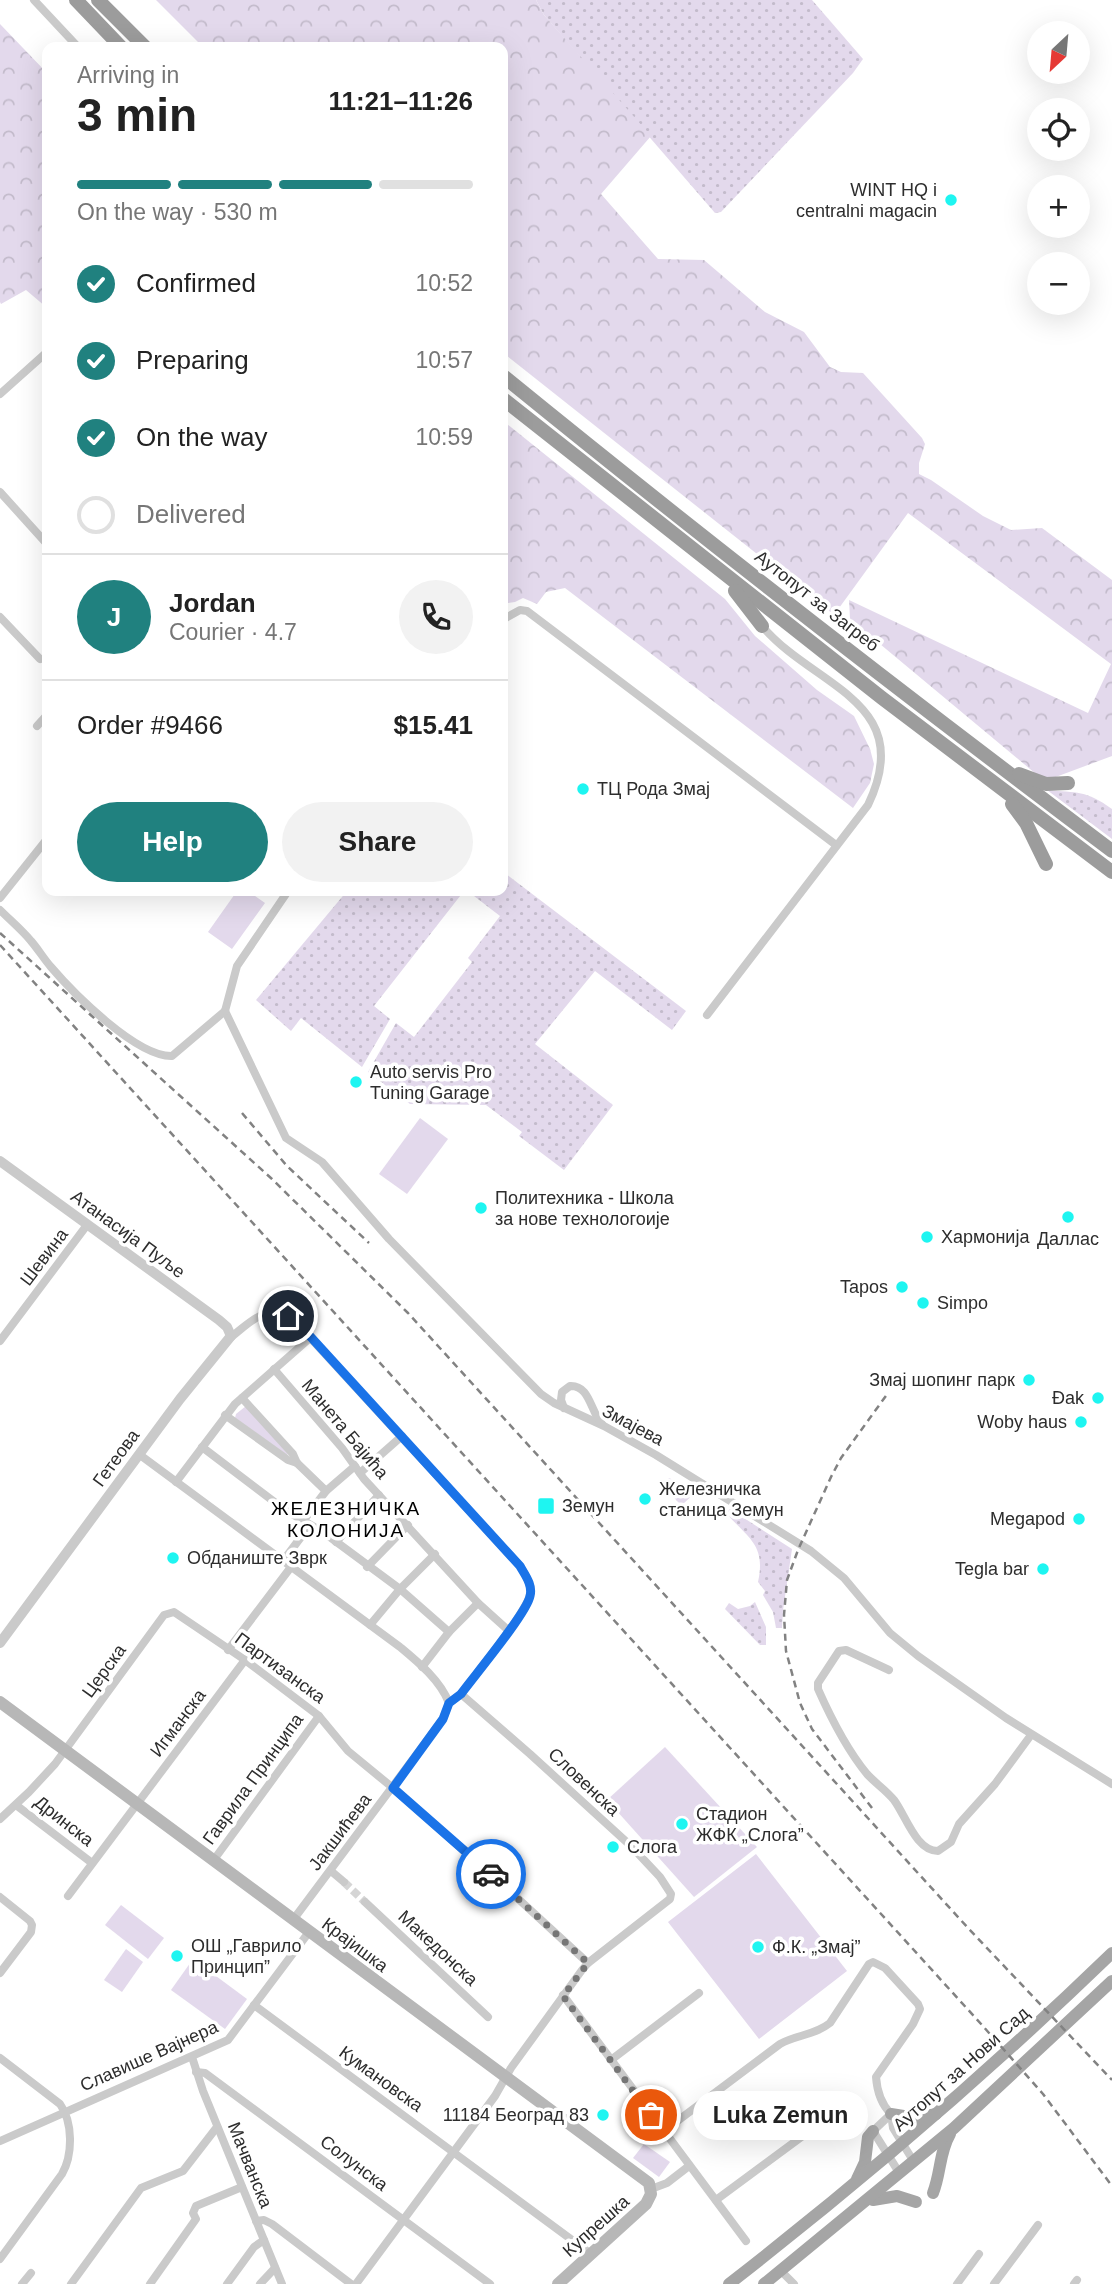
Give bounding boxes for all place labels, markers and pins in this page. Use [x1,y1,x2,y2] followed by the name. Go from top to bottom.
[796,180,937,221] place label: WINT HQ i centralni magacin
[943,192,959,208] marker: WINT HQ i centralni magacin
[597,779,710,799] place label: ТЦ Рода Змај
[575,781,591,797] marker: ТЦ Рода Змај
[370,1062,492,1103] place label: Auto servis Pro Tuning Garage
[348,1074,364,1090] marker: Auto servis Pro Tuning Garage
[495,1188,675,1229] place label: Политехника - Школа за нове технологоије
[473,1200,489,1216] marker: Политехника - Школа за нове технологоије
[1060,1209,1076,1225] marker: Даллас
[941,1227,1030,1247] place label: Хармонија
[919,1229,935,1245] marker: Хармонија
[1037,1229,1099,1249] place label: Даллас
[840,1277,888,1297] place label: Tapos
[894,1279,910,1295] marker: Tapos
[258,1286,318,1346] pin
[937,1293,988,1313] place label: Simpo
[915,1295,931,1311] marker: Simpo
[869,1370,1015,1390] place label: Змај шопинг парк
[1021,1372,1037,1388] marker: Змај шопинг парк
[1052,1388,1085,1408] place label: Đak
[1090,1390,1106,1406] marker: Đak
[977,1412,1067,1432] place label: Woby haus
[1073,1414,1089,1430] marker: Woby haus
[659,1479,784,1520] place label: Железничка станица Земун
[637,1491,653,1507] marker: Железничка станица Земун
[536,1496,556,1516] marker: Земун
[562,1496,614,1516] place label: Земун
[990,1509,1065,1529] place label: Megapod
[1071,1511,1087,1527] marker: Megapod
[187,1548,327,1568] place label: Обданиште Зврк
[165,1550,181,1566] marker: Обданиште Зврк
[955,1559,1029,1579] place label: Tegla bar
[1035,1561,1051,1577] marker: Tegla bar
[696,1804,804,1845] place label: Стадион ЖФК „Слога”
[674,1816,690,1832] marker: Стадион ЖФК „Слога”
[627,1837,678,1857] place label: Слога
[605,1839,621,1855] marker: Слога
[191,1936,302,1977] place label: ОШ „Гаврило Принцип”
[772,1937,860,1957] place label: Ф.К. „Змај”
[750,1939,766,1955] marker: Ф.К. „Змај”
[169,1948,185,1964] marker: ОШ „Гаврило Принцип”
[621,2085,681,2145] pin
[693,2090,868,2140] callout: Luka Zemun
[443,2105,589,2125] place label: 11184 Београд 83
[595,2107,611,2123] marker: 11184 Београд 83

